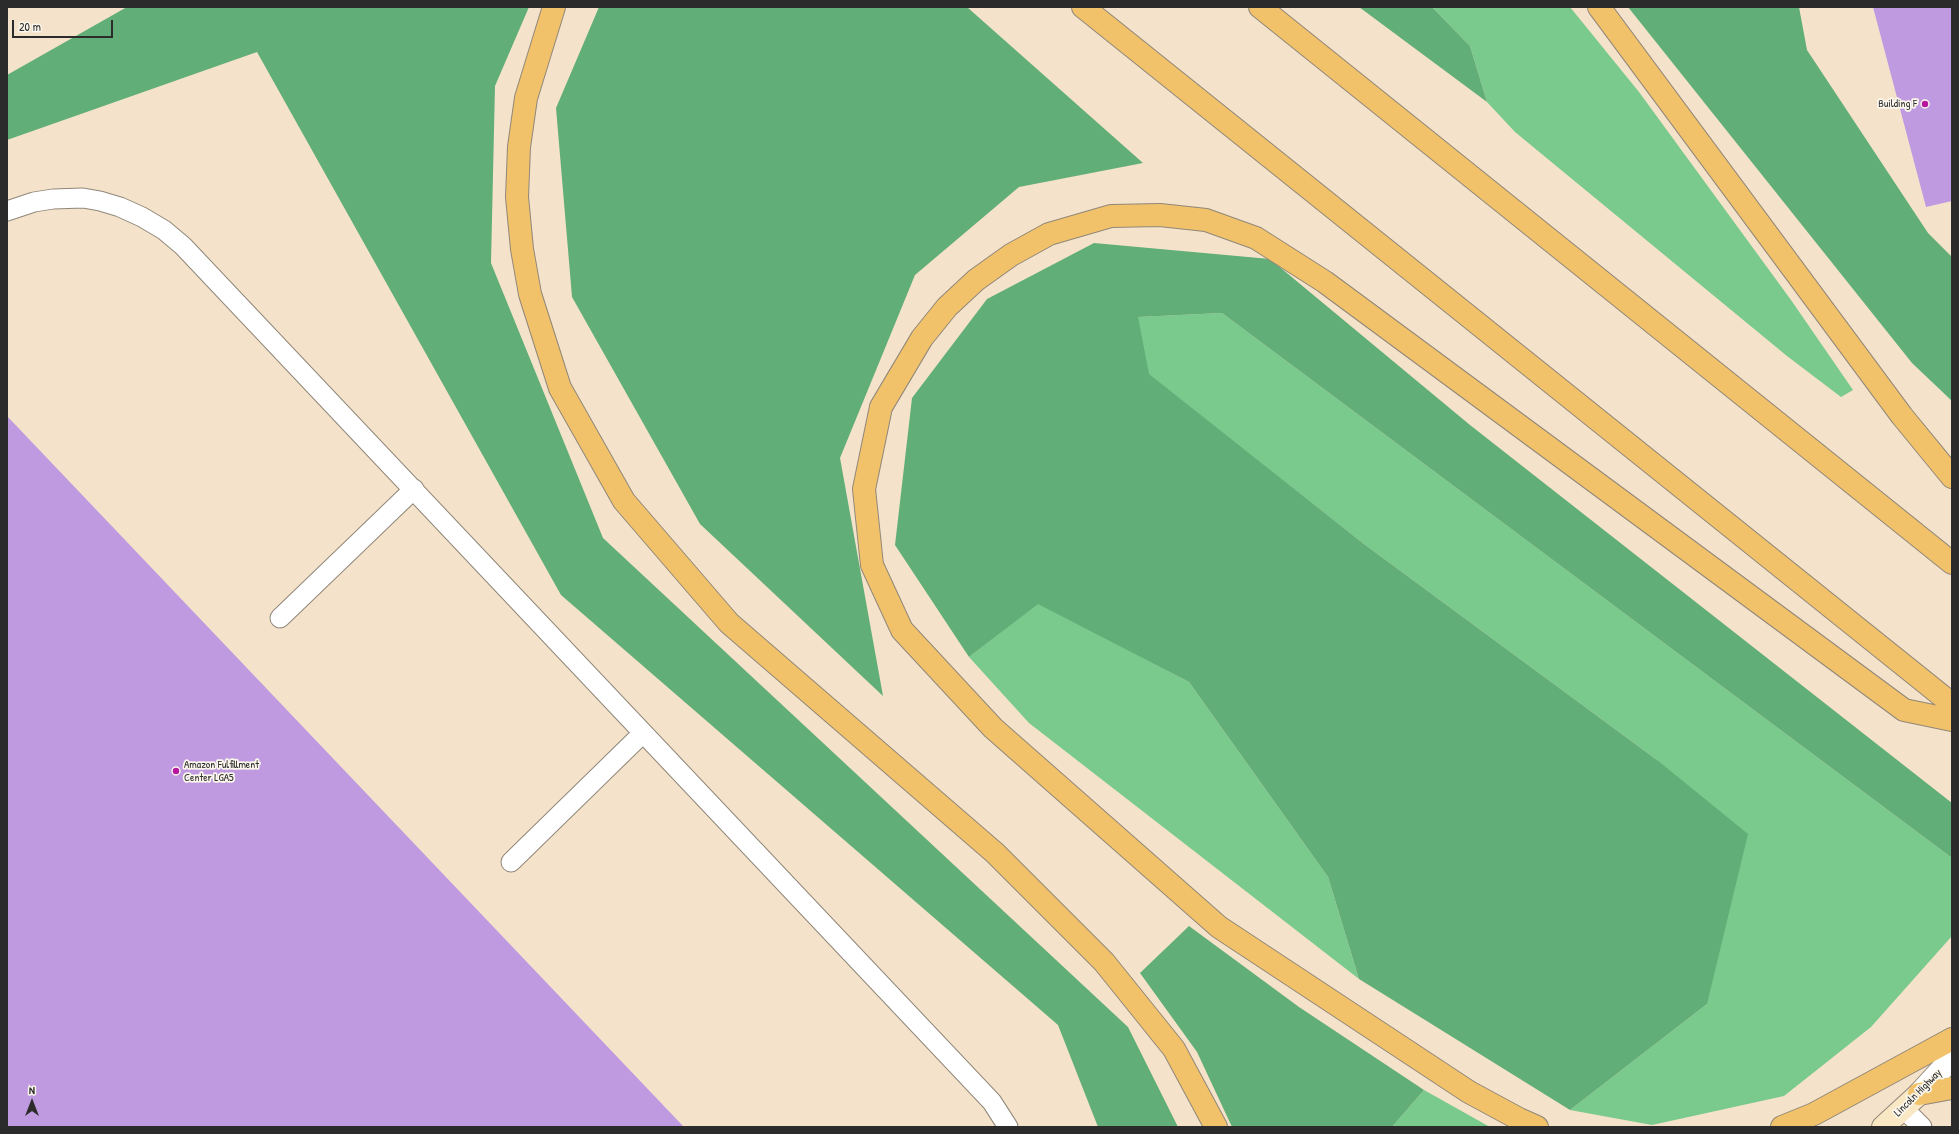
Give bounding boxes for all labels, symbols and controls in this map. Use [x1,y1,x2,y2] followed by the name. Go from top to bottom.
[14,12,115,38] scale bar
[19,18,41,35] text: 20 m
[1878,97,1917,111] place label: Building F
[1920,99,1930,109] marker: Building F
[184,758,259,784] place label: Amazon Fulfillment Center LGA5
[171,766,181,776] marker: Amazon Fulfillment Center LGA5
[1891,1066,1945,1120] street label: Lincoln Highway
[12,1082,52,1122] north arrow
[29,1083,35,1097] text: N

